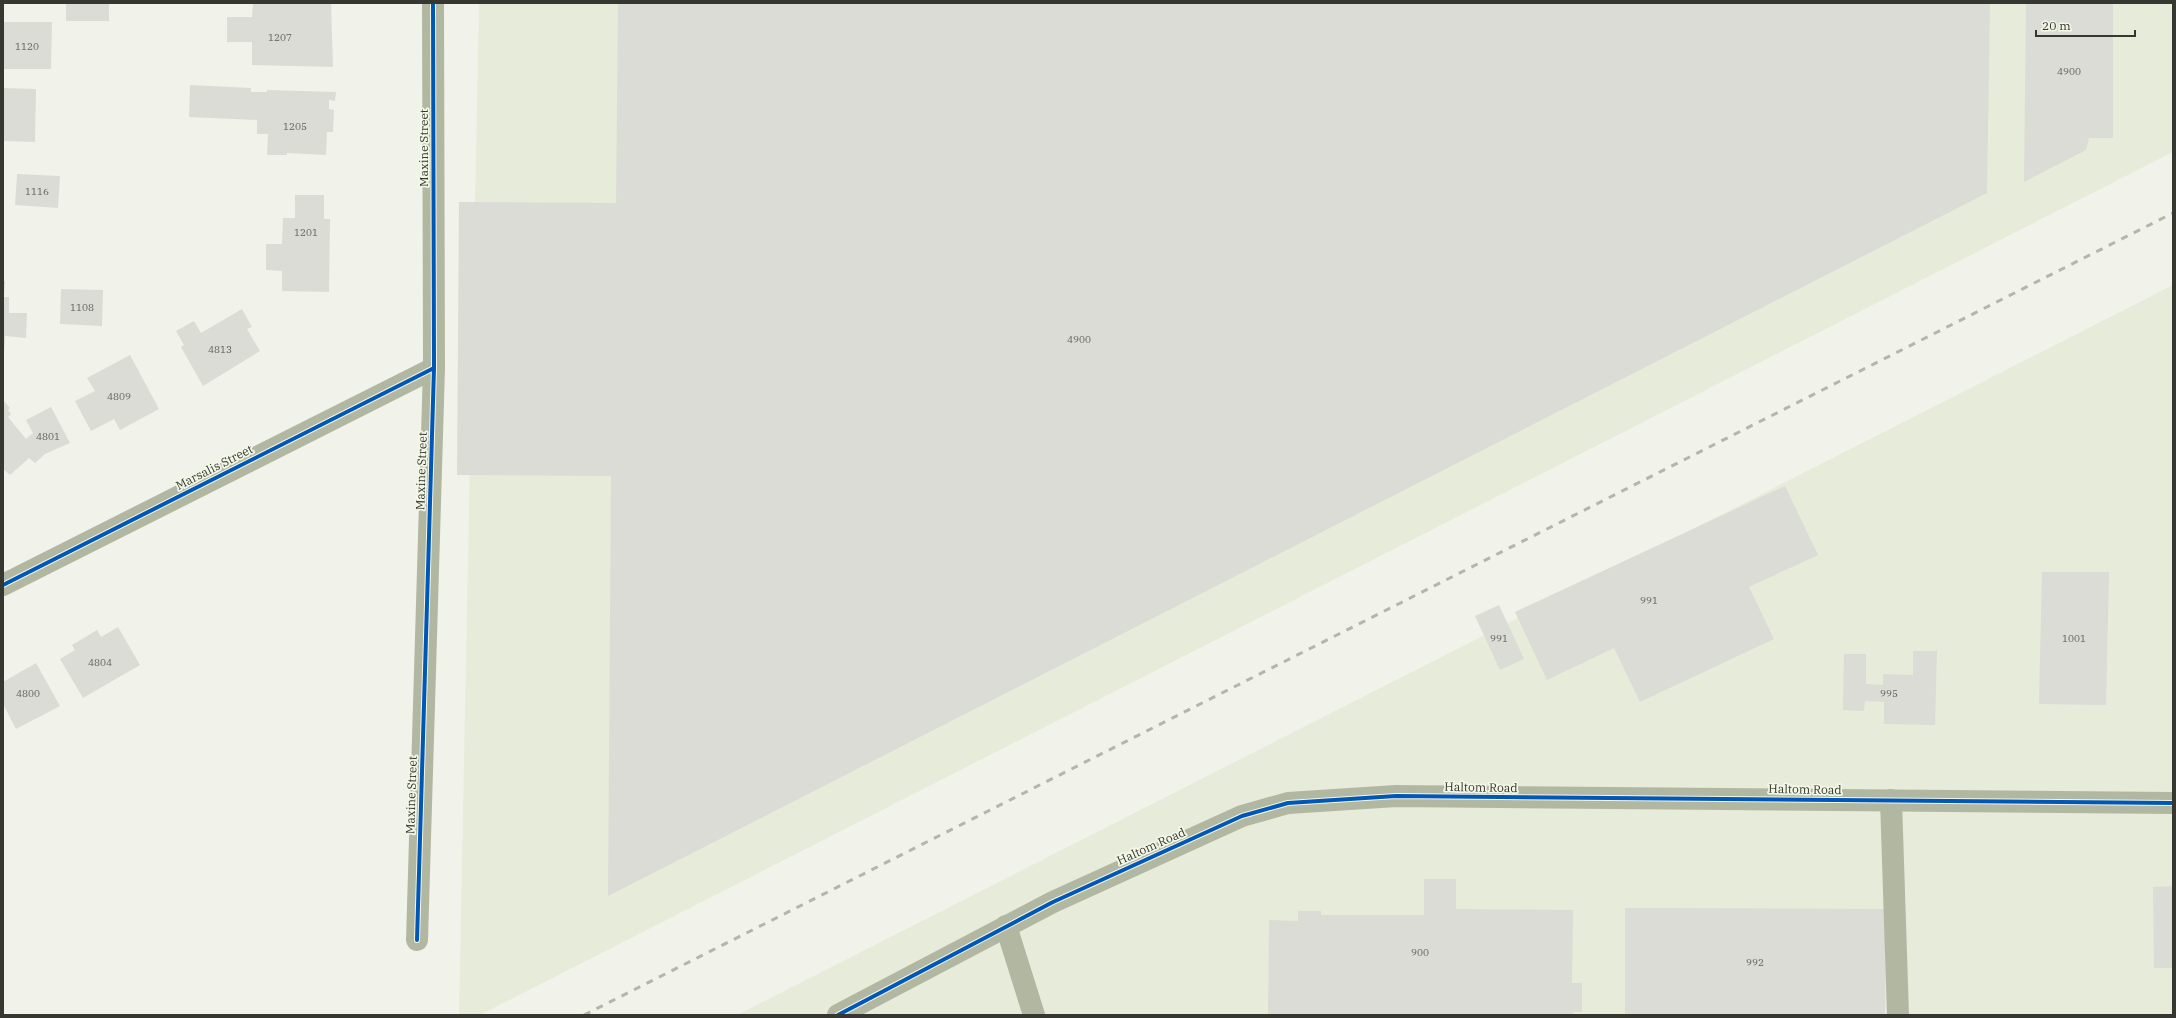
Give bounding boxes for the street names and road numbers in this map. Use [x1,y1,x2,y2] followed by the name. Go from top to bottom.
[416,109,431,187] street label: Maxine Street
[412,432,430,510] street label: Maxine Street
[173,441,255,493] street label: Marsalis Street
[402,756,420,834] street label: Maxine Street
[1444,779,1518,795] street label: Haltom Road
[1768,781,1842,797] street label: Haltom Road
[1114,824,1188,868] street label: Haltom Road

